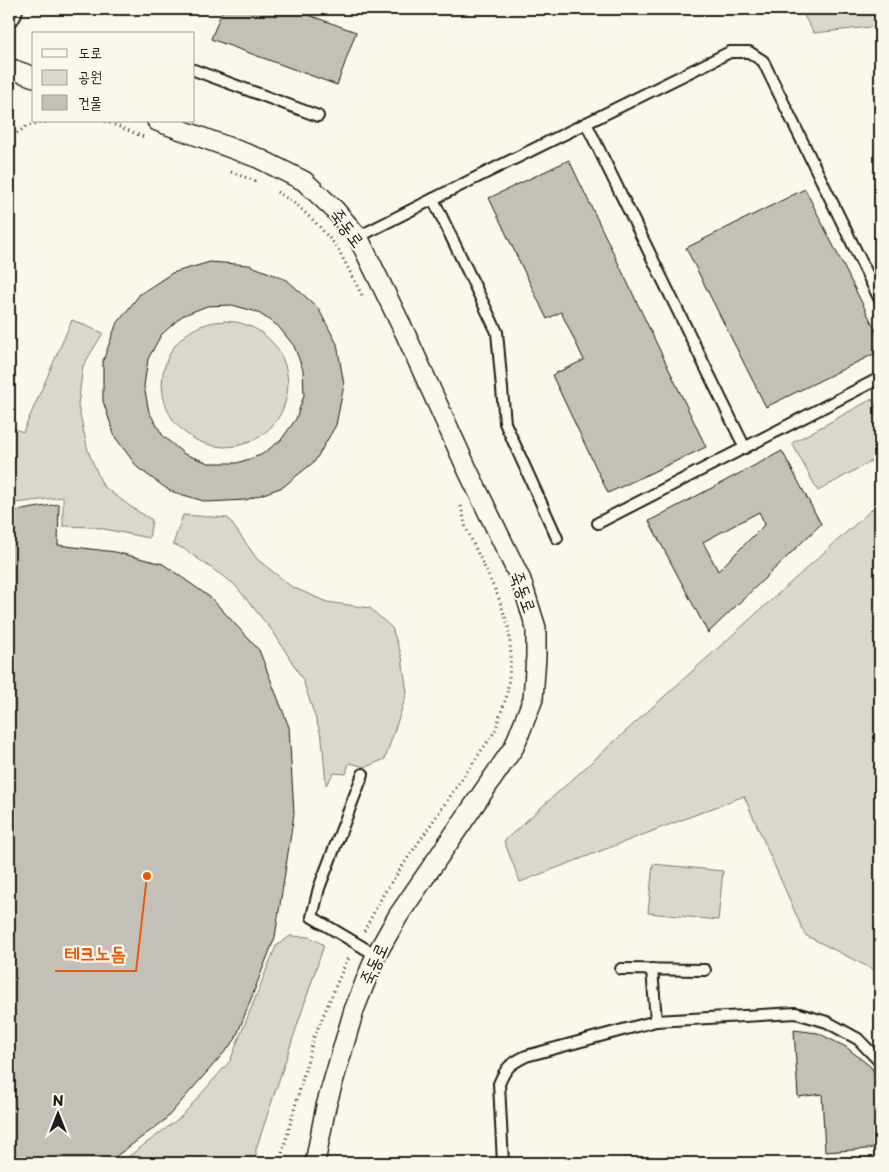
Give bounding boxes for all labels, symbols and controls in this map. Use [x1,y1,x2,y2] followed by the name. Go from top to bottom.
[32,32,195,122] legend
[78,40,102,63] text: 도로
[78,64,102,87] text: 공원
[78,90,102,113] text: 건물
[324,202,372,253] street label: 죽동로
[504,566,545,617] street label: 죽동로
[55,937,136,971] callout: 테크노돔
[64,938,126,966] text: 테크노돔
[351,938,394,989] street label: 죽동로
[32,1090,82,1140] north arrow
[52,1090,64,1111] text: N

